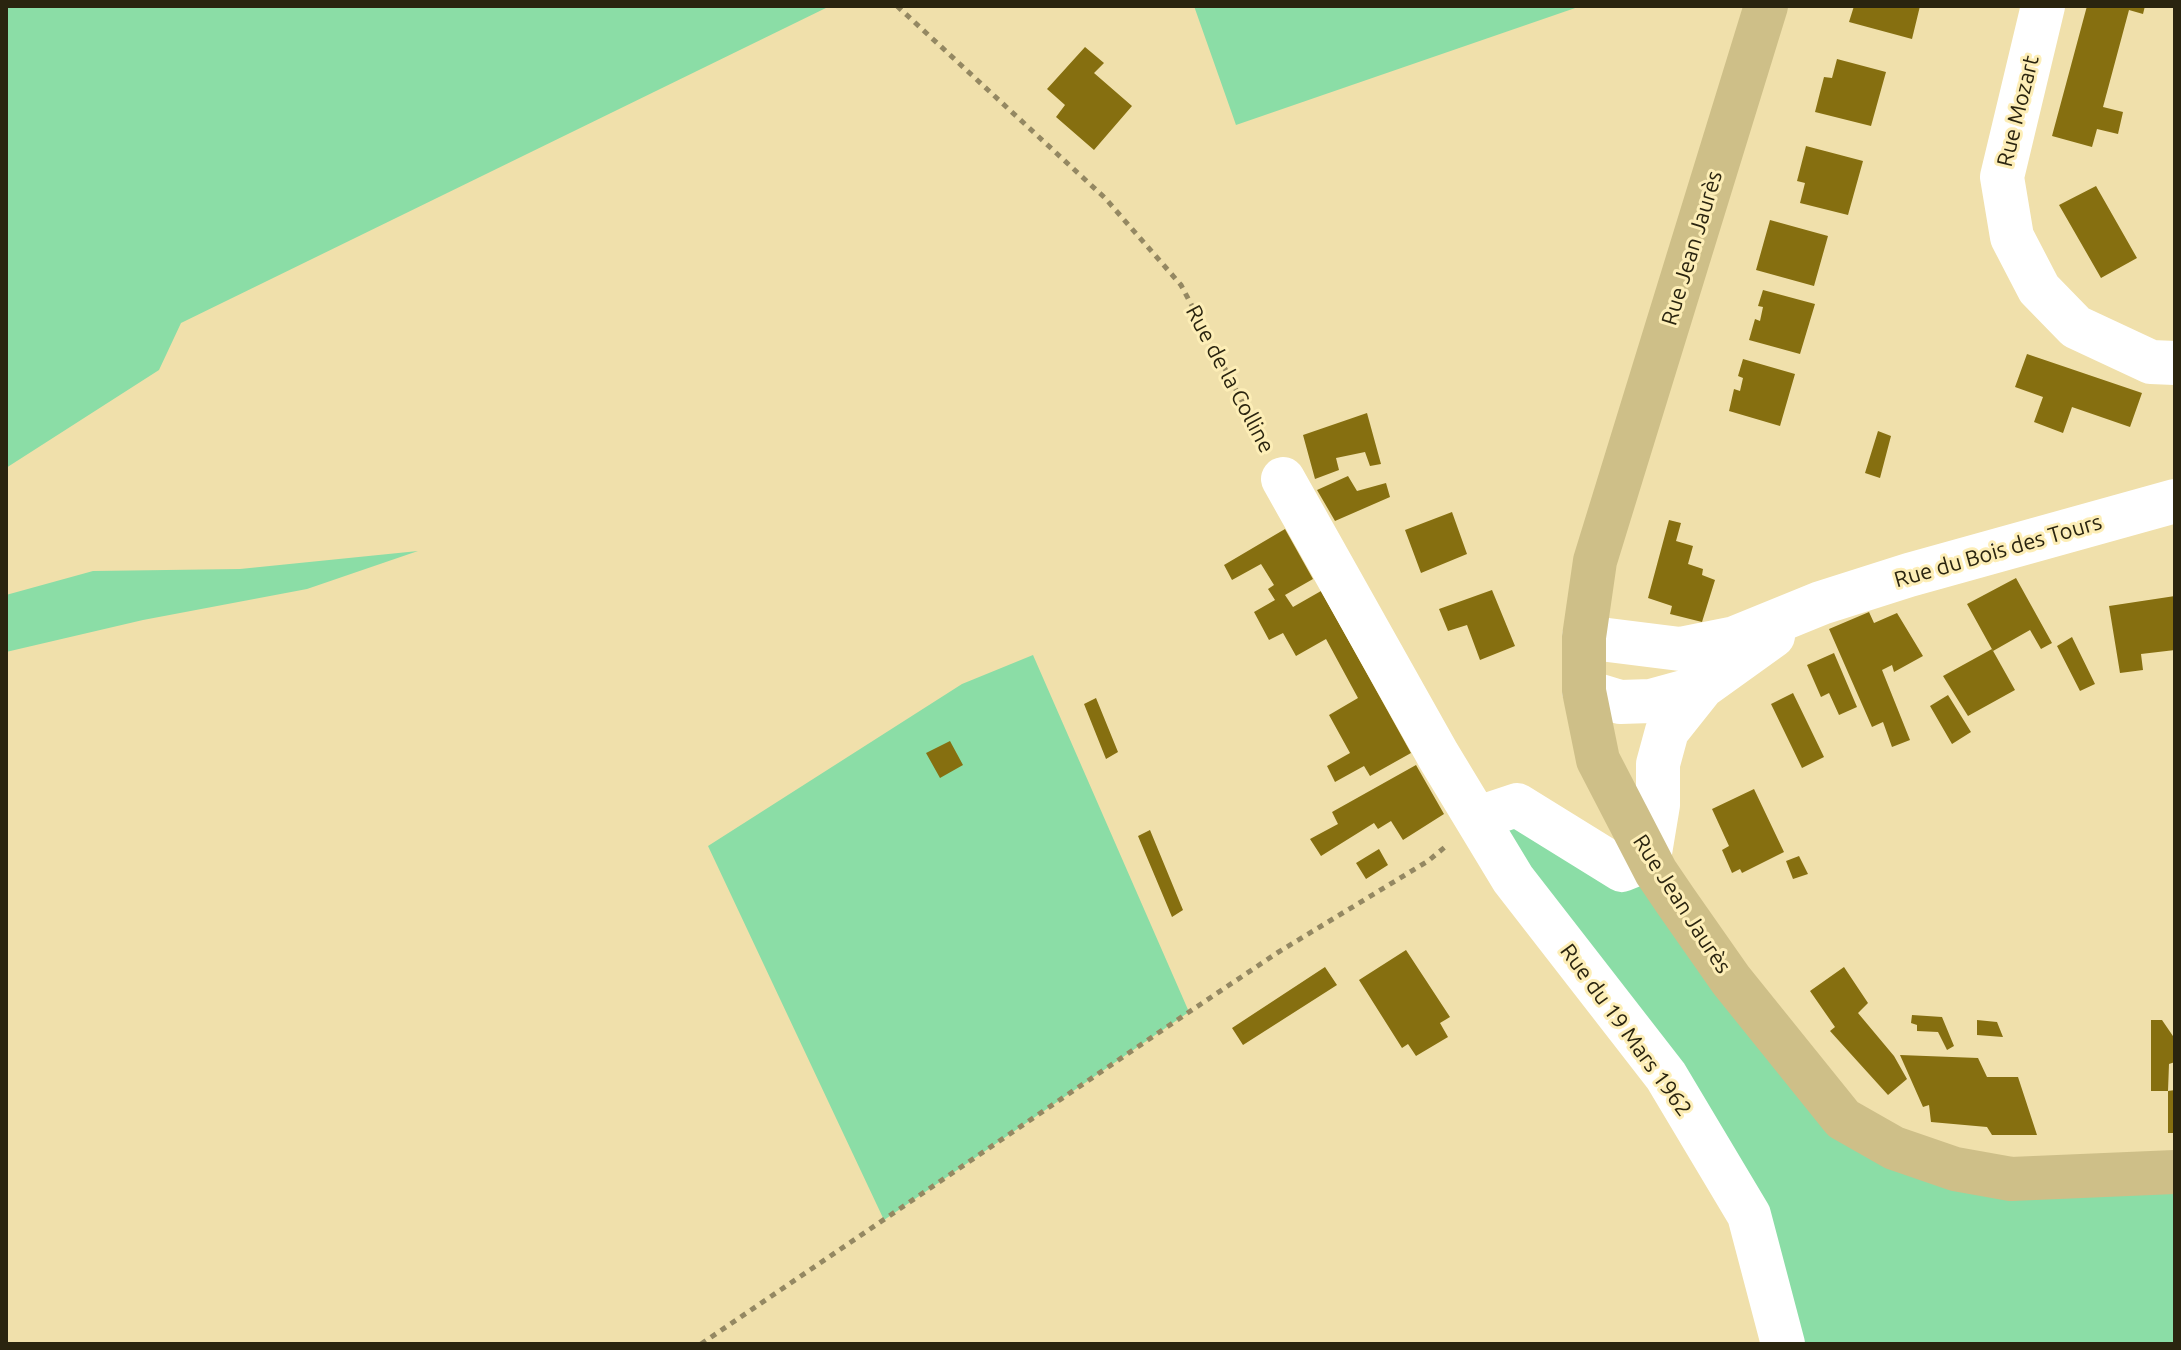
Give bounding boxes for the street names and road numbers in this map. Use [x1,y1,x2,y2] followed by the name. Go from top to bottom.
[1991,53,2045,169] street label: Rue Mozart
[1656,168,1728,328] street label: Rue Jean Jaurès
[1180,301,1280,457] street label: Rue de la Colline
[1891,509,2105,593] street label: Rue du Bois des Tours
[1627,830,1737,978] street label: Rue Jean Jaurès
[1555,939,1697,1121] street label: Rue du 19 Mars 1962

